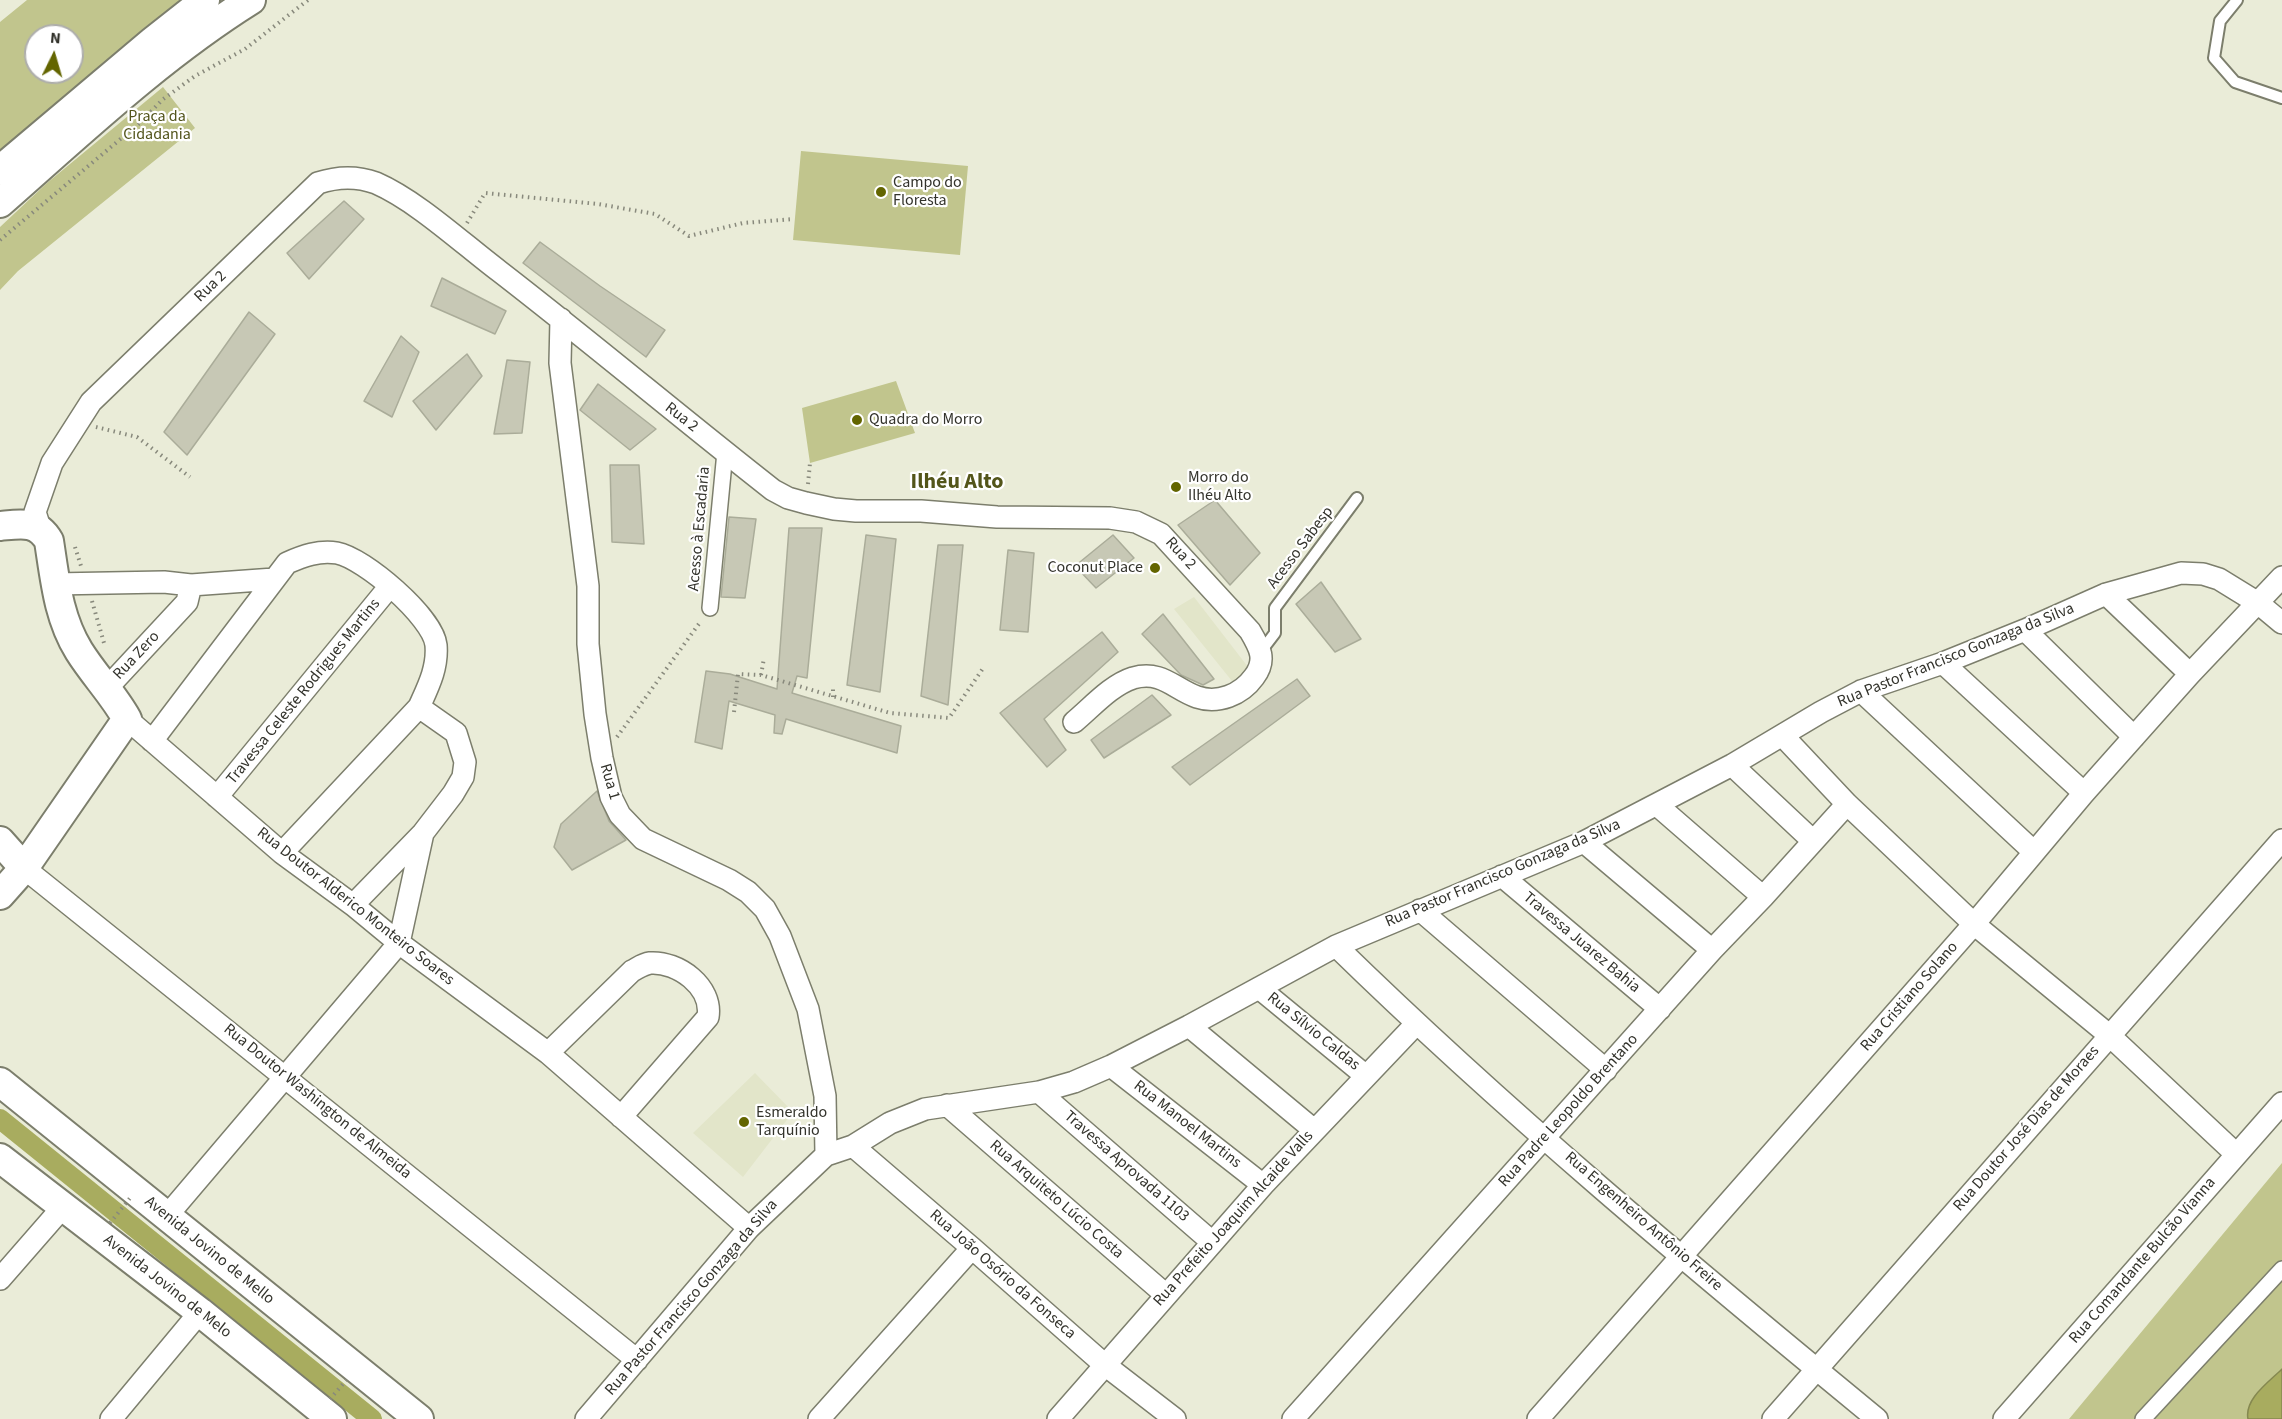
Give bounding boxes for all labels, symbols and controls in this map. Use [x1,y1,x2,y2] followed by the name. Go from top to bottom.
[24,24,84,84] north arrow
[49,27,62,49] text: N
[123,107,191,145] park label: Praça da Cidadania
[893,173,962,211] place label: Campo do Floresta
[874,185,888,199] marker: Campo do Floresta
[191,267,231,307] street label: Rua 2
[661,399,701,437] street label: Rua 2
[869,410,982,430] place label: Quadra do Morro
[850,413,864,427] marker: Quadra do Morro
[685,466,715,592] street label: Acesso à Escadaria
[1188,468,1251,506] place label: Morro do Ilhéu Alto
[911,470,1003,496] district label: Ilhéu Alto
[1169,480,1183,494] marker: Morro do Ilhéu Alto
[1264,503,1338,593] street label: Acesso Sabesp
[1160,534,1200,574] street label: Rua 2
[1047,558,1143,578] place label: Coconut Place
[1148,561,1162,575] marker: Coconut Place
[223,595,385,789] street label: Travessa Celeste Rodrigues Martins
[1835,600,2077,712] street label: Rua Pastor Francisco Gonzaga da Silva
[110,628,164,684] street label: Rua Zero
[595,762,623,802] street label: Rua 1
[1383,816,1623,932] street label: Rua Pastor Francisco Gonzaga da Silva
[252,824,458,990] street label: Rua Doutor Alderico Monteiro Soares
[1519,888,1643,998] street label: Travessa Juarez Bahia
[1857,938,1963,1056] street label: Rua Cristiano Solano
[1263,989,1363,1075] street label: Rua Sílvio Caldas
[219,1020,415,1184] street label: Rua Doutor Washington de Almeida
[1495,1030,1643,1192] street label: Rua Padre Leopoldo Brentano
[1950,1042,2104,1216] street label: Rua Doutor José Dias de Moraes
[1129,1077,1245,1173] street label: Rua Manoel Martins
[756,1103,827,1141] place label: Esmeraldo Tarquínio
[1059,1107,1193,1227] street label: Travessa Aprovada 1103
[737,1115,751,1129] marker: Esmeraldo Tarquínio
[1150,1127,1318,1311] street label: Rua Prefeito Joaquim Alcaide Valls
[985,1137,1127,1263] street label: Rua Arquiteto Lúcio Costa
[1560,1148,1726,1296] street label: Rua Engenheiro Antônio Freire
[2066,1174,2220,1348] street label: Rua Comandante Bulcão Vianna
[140,1193,278,1309] street label: Avenida Jovino de Mello
[602,1196,782,1400] street label: Rua Pastor Francisco Gonzaga da Silva
[925,1206,1079,1344] street label: Rua João Osório da Fonseca
[99,1231,235,1343] street label: Avenida Jovino de Melo

